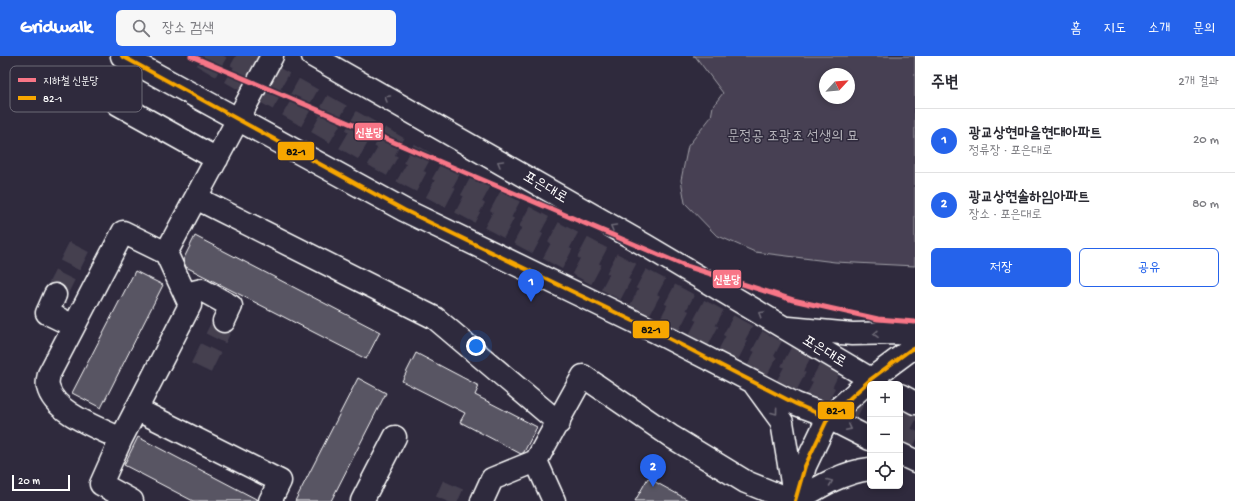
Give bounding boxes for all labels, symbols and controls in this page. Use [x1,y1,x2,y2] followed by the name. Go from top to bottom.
[116,10,396,46] search box
[20,17,92,40] text: Gridwalk
[130,17,152,39] icon: search
[162,20,214,38] text: 장소 검색
[1070,21,1081,38] text: 홈
[1103,21,1126,38] text: 지도
[1148,21,1170,38] text: 소개
[1192,21,1215,38] text: 문의
[10,66,142,112] legend
[819,68,855,104] north arrow
[931,74,958,94] text: 주변
[43,75,99,88] text: 지하철 신분당
[1178,75,1219,90] text: 2개 결과
[43,94,62,106] text: 82-1
[384,96,391,103] one-way arrow
[354,122,384,141] line badge: 신분당
[969,125,1102,143] text: 광교상현마을현대아파트
[356,127,382,140] text: 신분당
[727,128,859,146] park label: 문정공 조광조 선생의 묘
[941,133,947,148] text: 1
[1193,133,1219,148] text: 20 m
[277,141,315,161] line badge: 82-1
[969,144,1052,159] text: 정류장 · 포은대로
[286,147,306,159] text: 82-1
[497,160,504,167] one-way arrow
[520,168,570,208] street label: 포은대로
[969,189,1090,207] text: 광교상현솔하임아파트
[941,197,947,212] text: 2
[1192,197,1219,212] text: 80 m
[969,208,1042,223] text: 장소 · 포은대로
[610,224,617,231] one-way arrow
[931,248,1071,287] button: 저장
[1079,248,1219,287] button: 공유
[518,269,544,302] pin: 1
[712,269,742,289] line badge: 신분당
[714,274,740,287] text: 신분당
[758,312,765,319] one-way arrow
[632,320,670,339] line badge: 82-1
[641,325,661,337] text: 82-1
[873,330,879,338] one-way arrow
[799,332,849,372] street label: 포은대로
[466,336,486,356] your location
[867,381,903,489] map controls
[867,381,903,417] button: +
[817,401,855,420] line badge: 82-1
[826,406,846,418] text: 82-1
[770,408,777,415] one-way arrow
[867,417,903,453] button: −
[845,423,852,431] one-way arrow
[867,453,903,489] button: locate
[640,454,666,487] pin: 2
[12,473,70,492] scale bar
[18,476,40,488] text: 20 m
[826,478,833,486] one-way arrow

